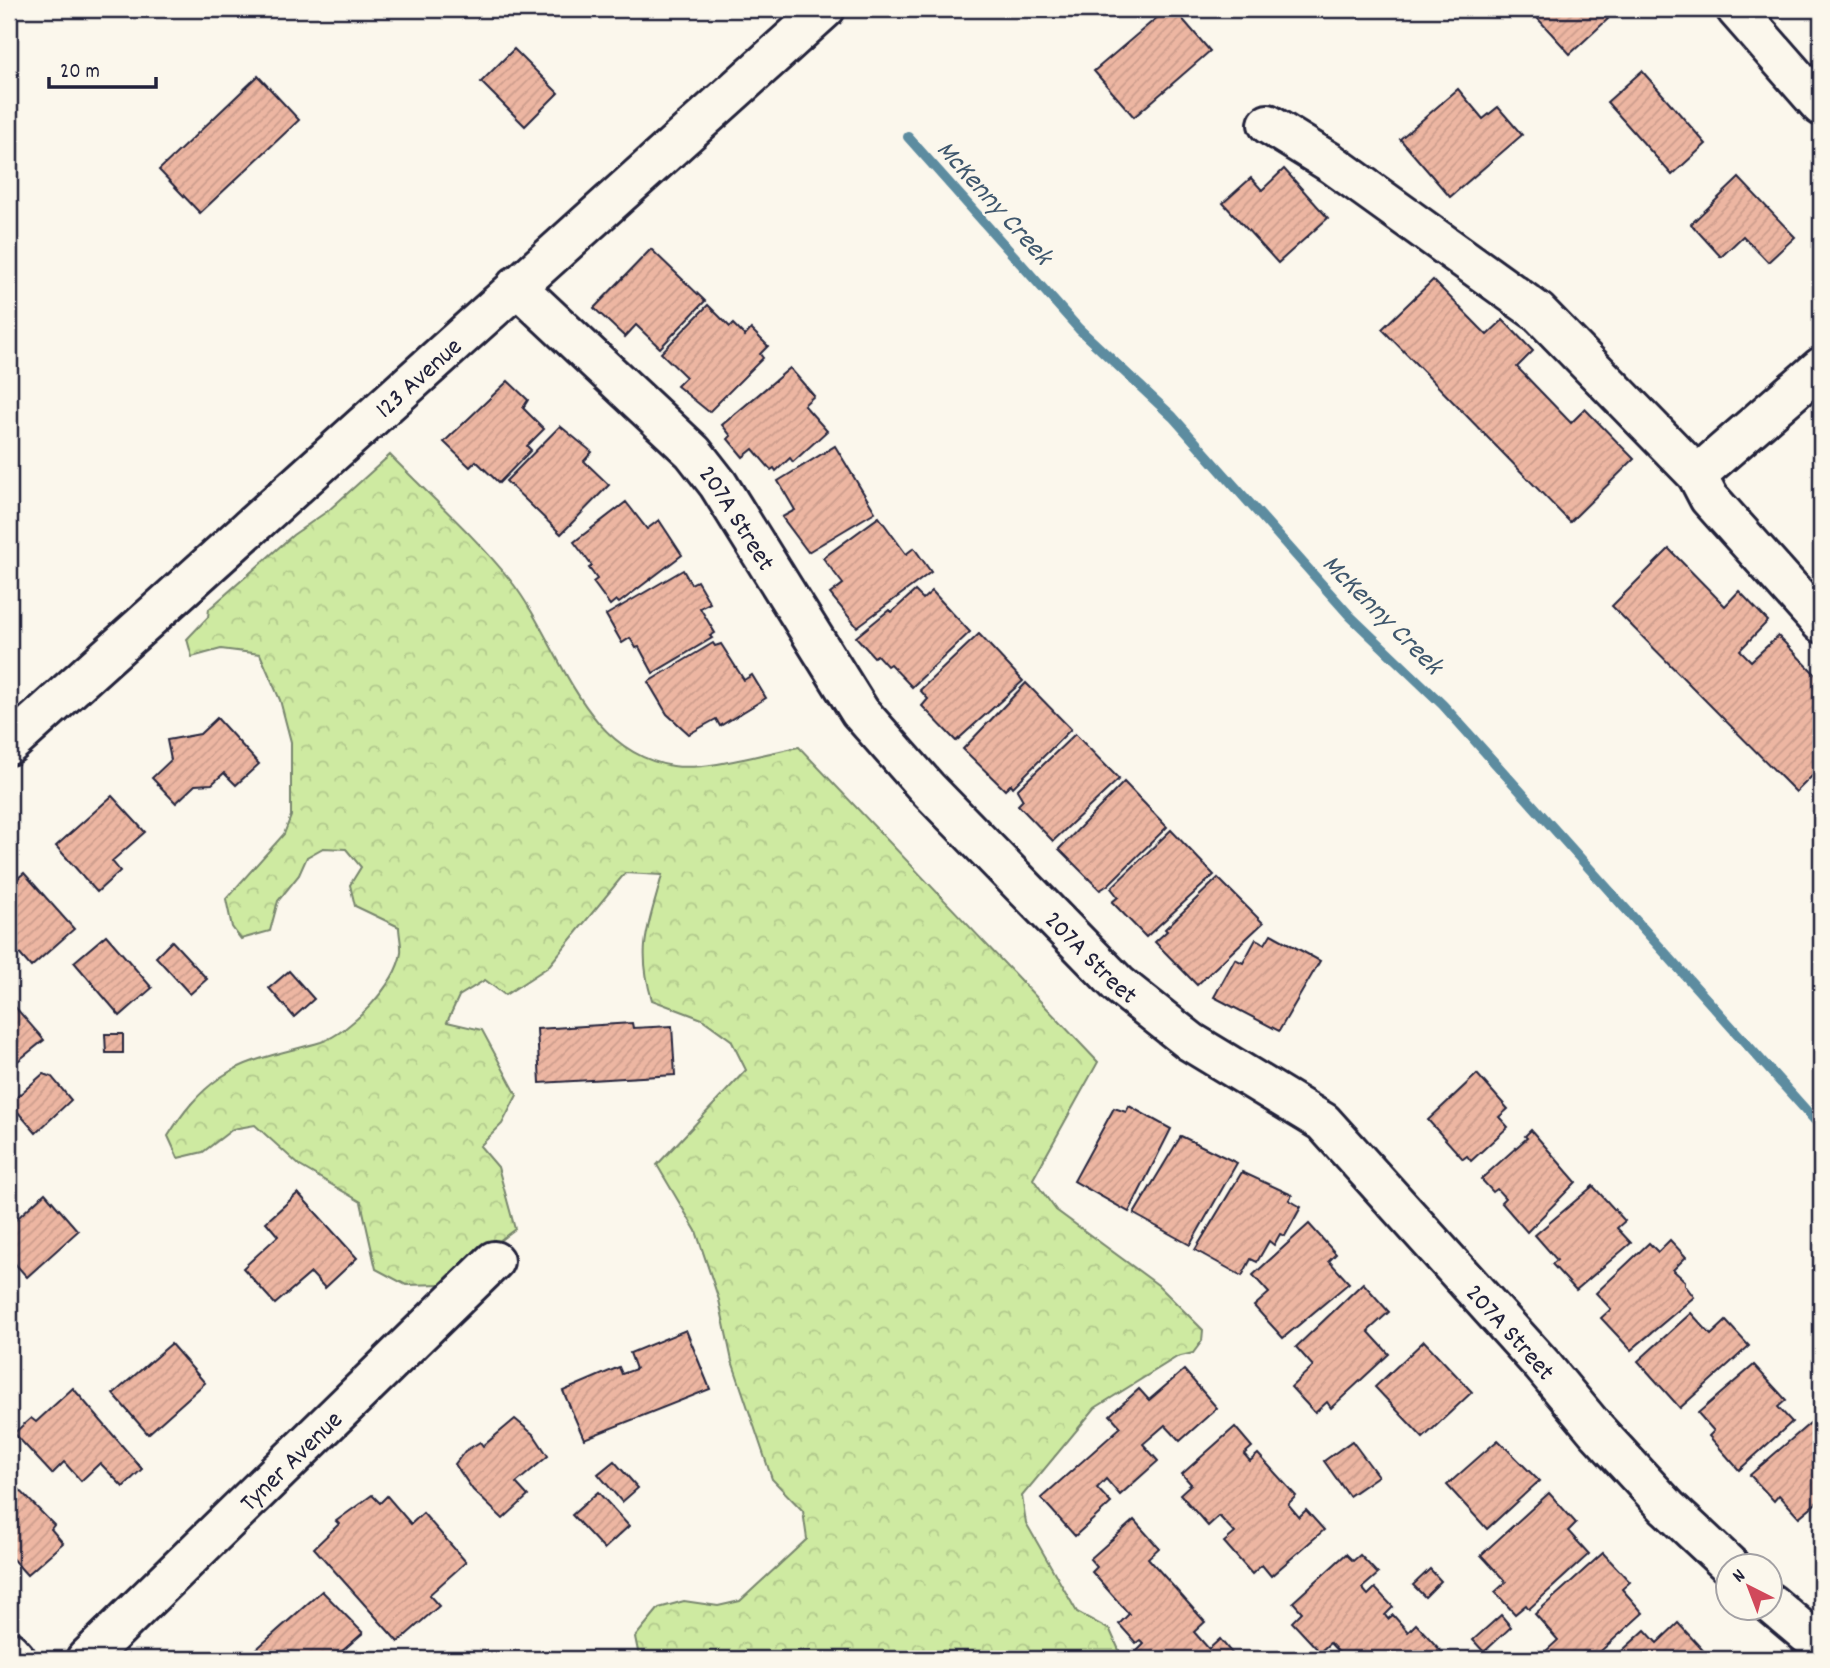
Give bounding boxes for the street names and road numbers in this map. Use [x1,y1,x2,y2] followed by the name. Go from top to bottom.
[368,330,471,428] street label: 123 Avenue
[688,458,783,579] street label: 207A Street
[1034,904,1144,1015] street label: 207A Street
[1455,1277,1563,1390] street label: 207A Street
[233,1403,352,1522] street label: Tyner Avenue

